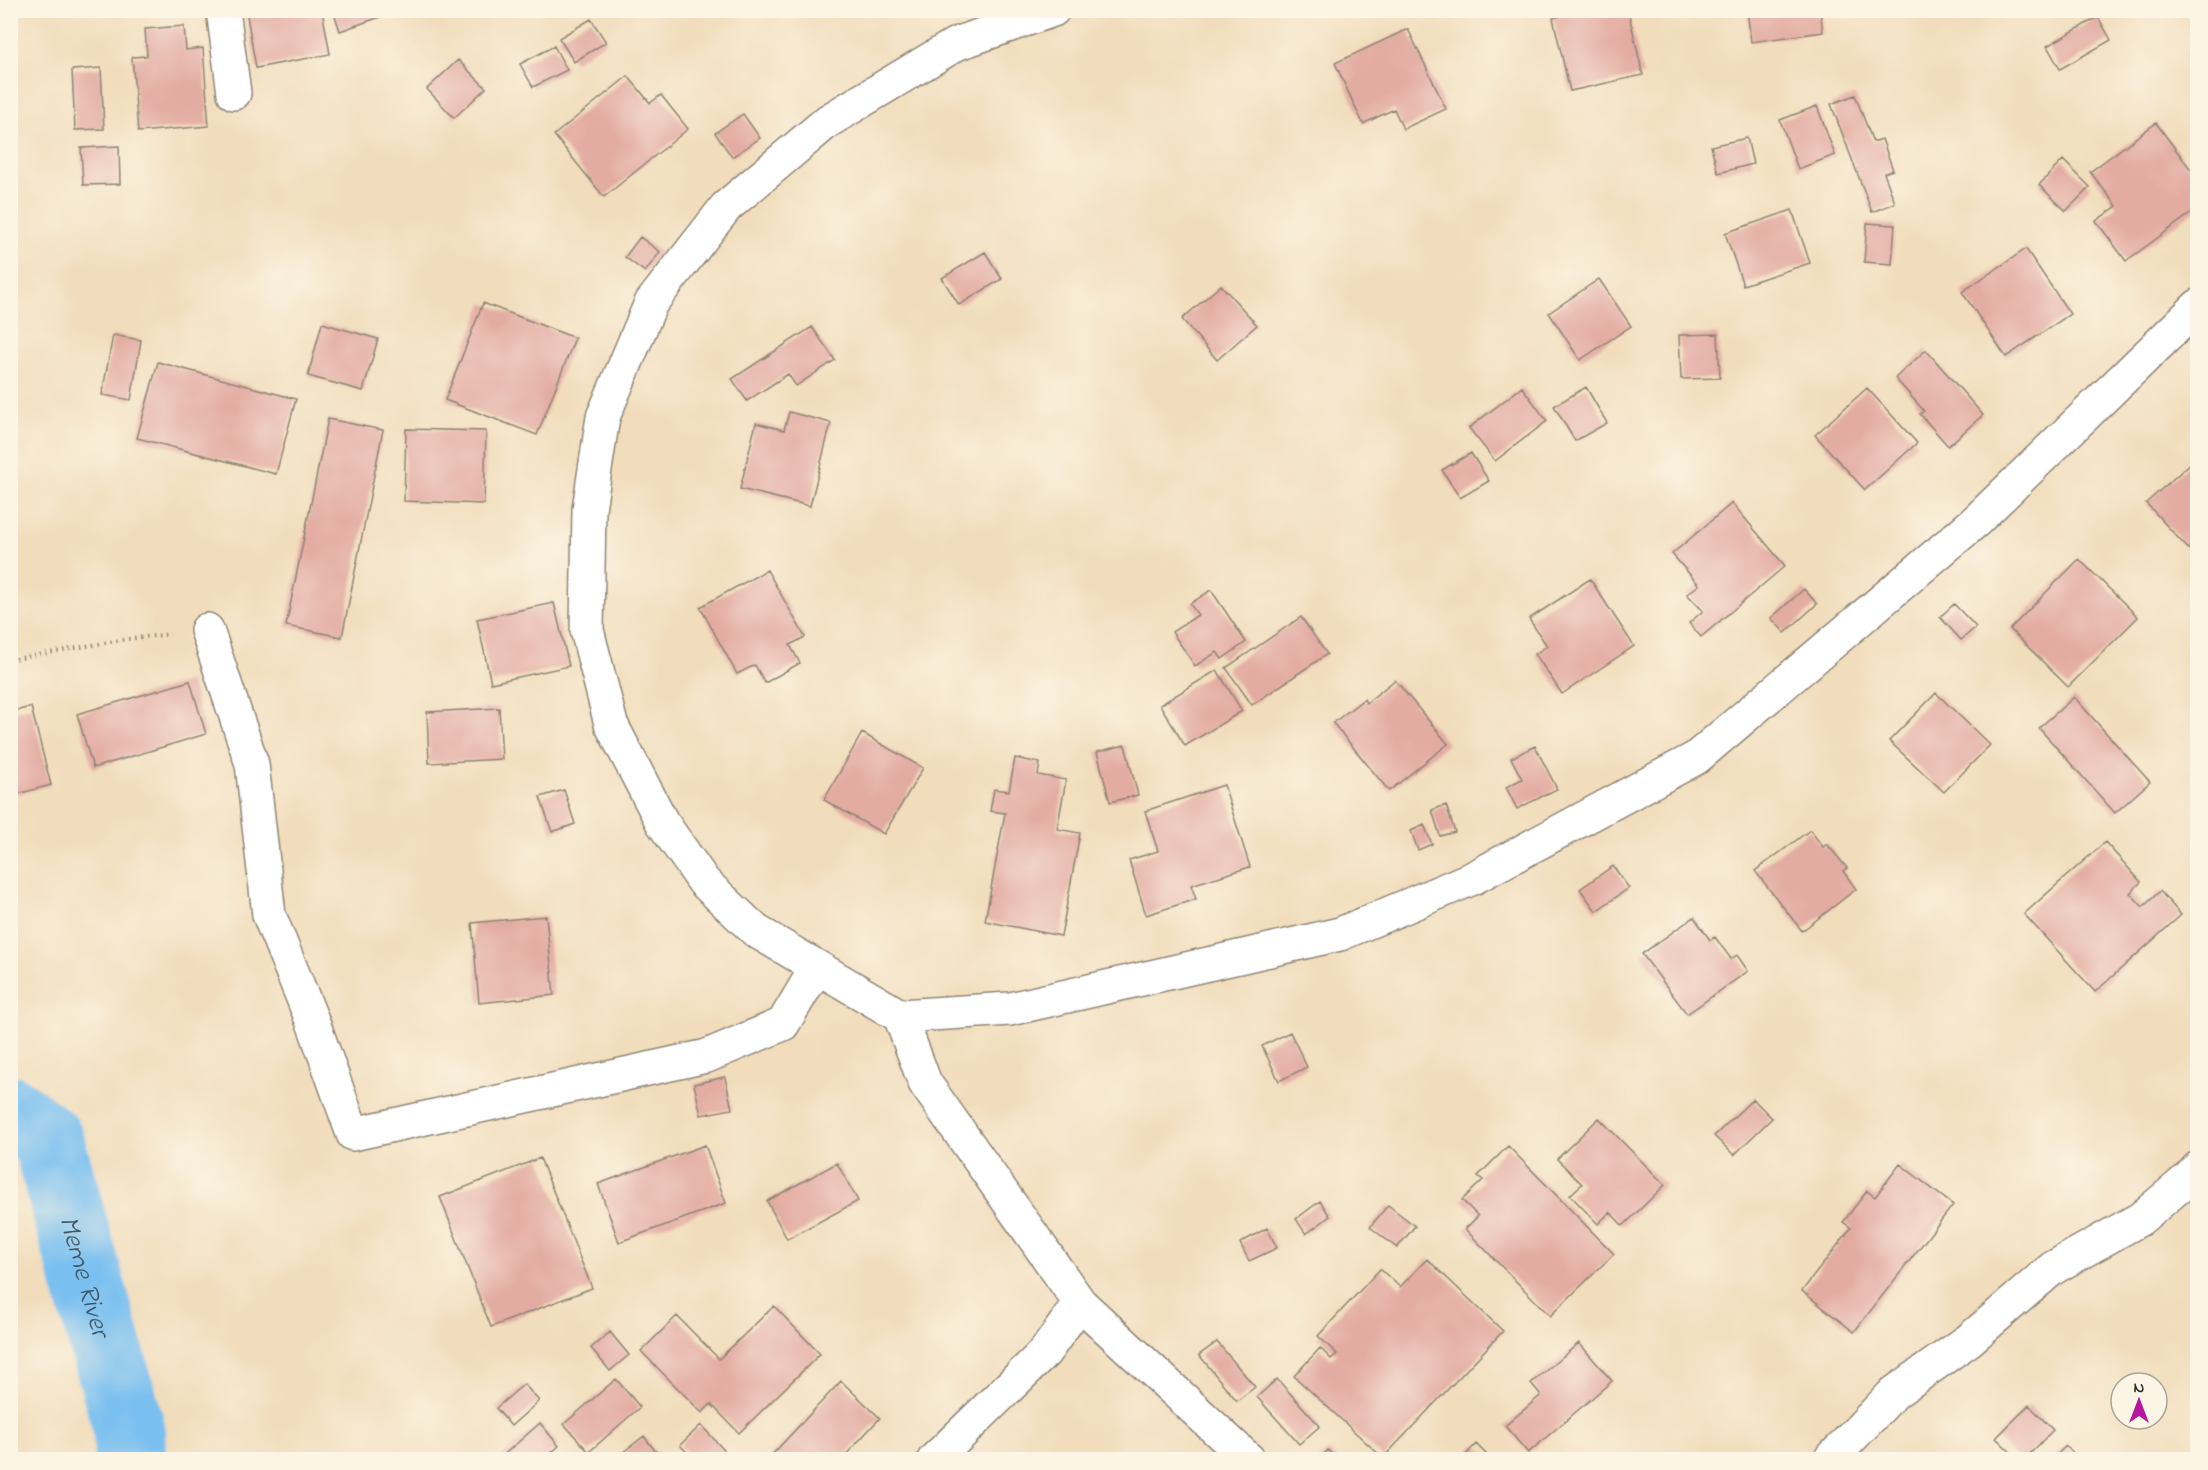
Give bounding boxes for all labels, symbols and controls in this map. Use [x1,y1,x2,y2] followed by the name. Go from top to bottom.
[46,1212,120,1345] water label: Meme River
[2109,1371,2169,1431] north arrow
[2134,1376,2145,1400] text: N

